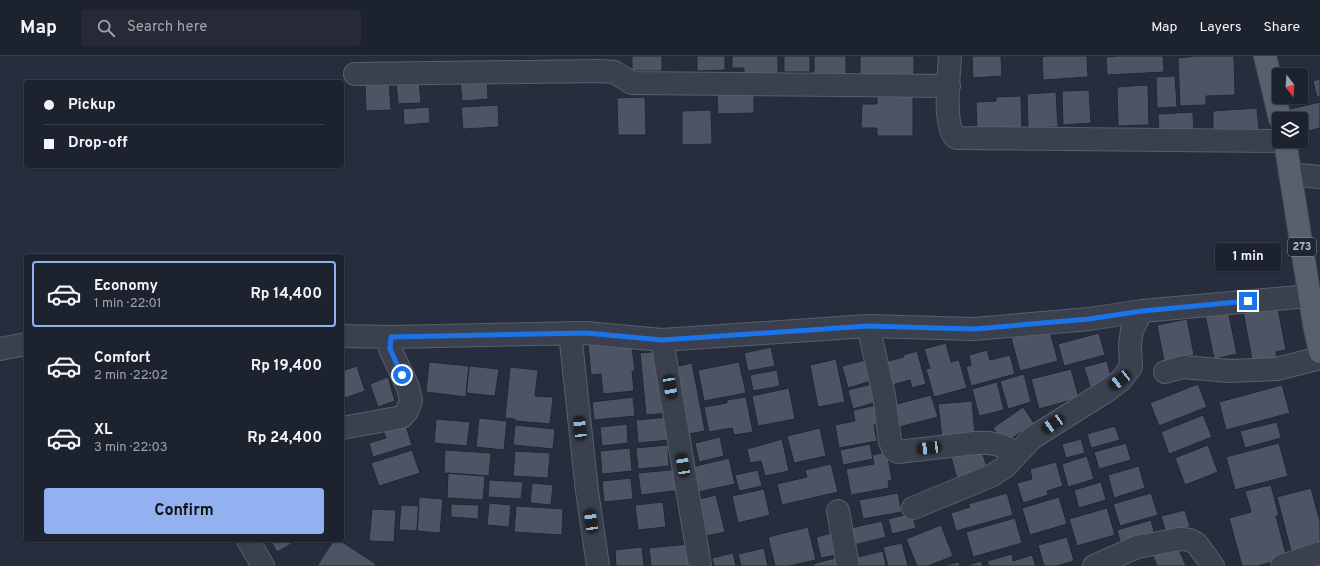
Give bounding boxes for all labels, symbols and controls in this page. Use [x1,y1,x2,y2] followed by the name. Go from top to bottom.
[81,10,361,46] search box
[20,16,57,40] text: Map
[95,17,117,39] icon: search
[127,18,207,37] text: Search here
[1151,19,1177,36] text: Map
[1199,19,1241,36] text: Layers
[1263,19,1300,36] text: Share
[1272,68,1308,104] north arrow
[1272,68,1308,148] map controls
[68,96,116,115] text: Pickup
[1272,112,1308,148] button: layers
[68,134,128,153] text: Drop-off
[1288,238,1316,256] road number: 273
[1215,243,1281,271] callout: 1 min
[1232,249,1264,265] text: 1 min
[46,276,82,312] icon: car
[94,277,158,296] text: Economy
[250,285,322,304] text: Rp 14,400
[1239,292,1257,310] route end
[94,296,162,312] text: 1 min · 22:01
[46,348,82,384] icon: car
[94,349,151,368] text: Comfort
[251,357,322,376] text: Rp 19,400
[393,366,411,384] route start
[94,368,168,384] text: 2 min · 22:02
[1107,368,1133,392] car
[662,374,678,400] car
[1040,412,1066,436] car
[573,415,587,441] car
[46,420,82,456] icon: car
[94,421,112,440] text: XL
[247,429,322,448] text: Rp 24,400
[94,440,168,456] text: 3 min · 22:03
[916,441,942,455] car
[675,452,691,478] car
[44,488,324,534] button: Confirm
[583,508,599,534] car

